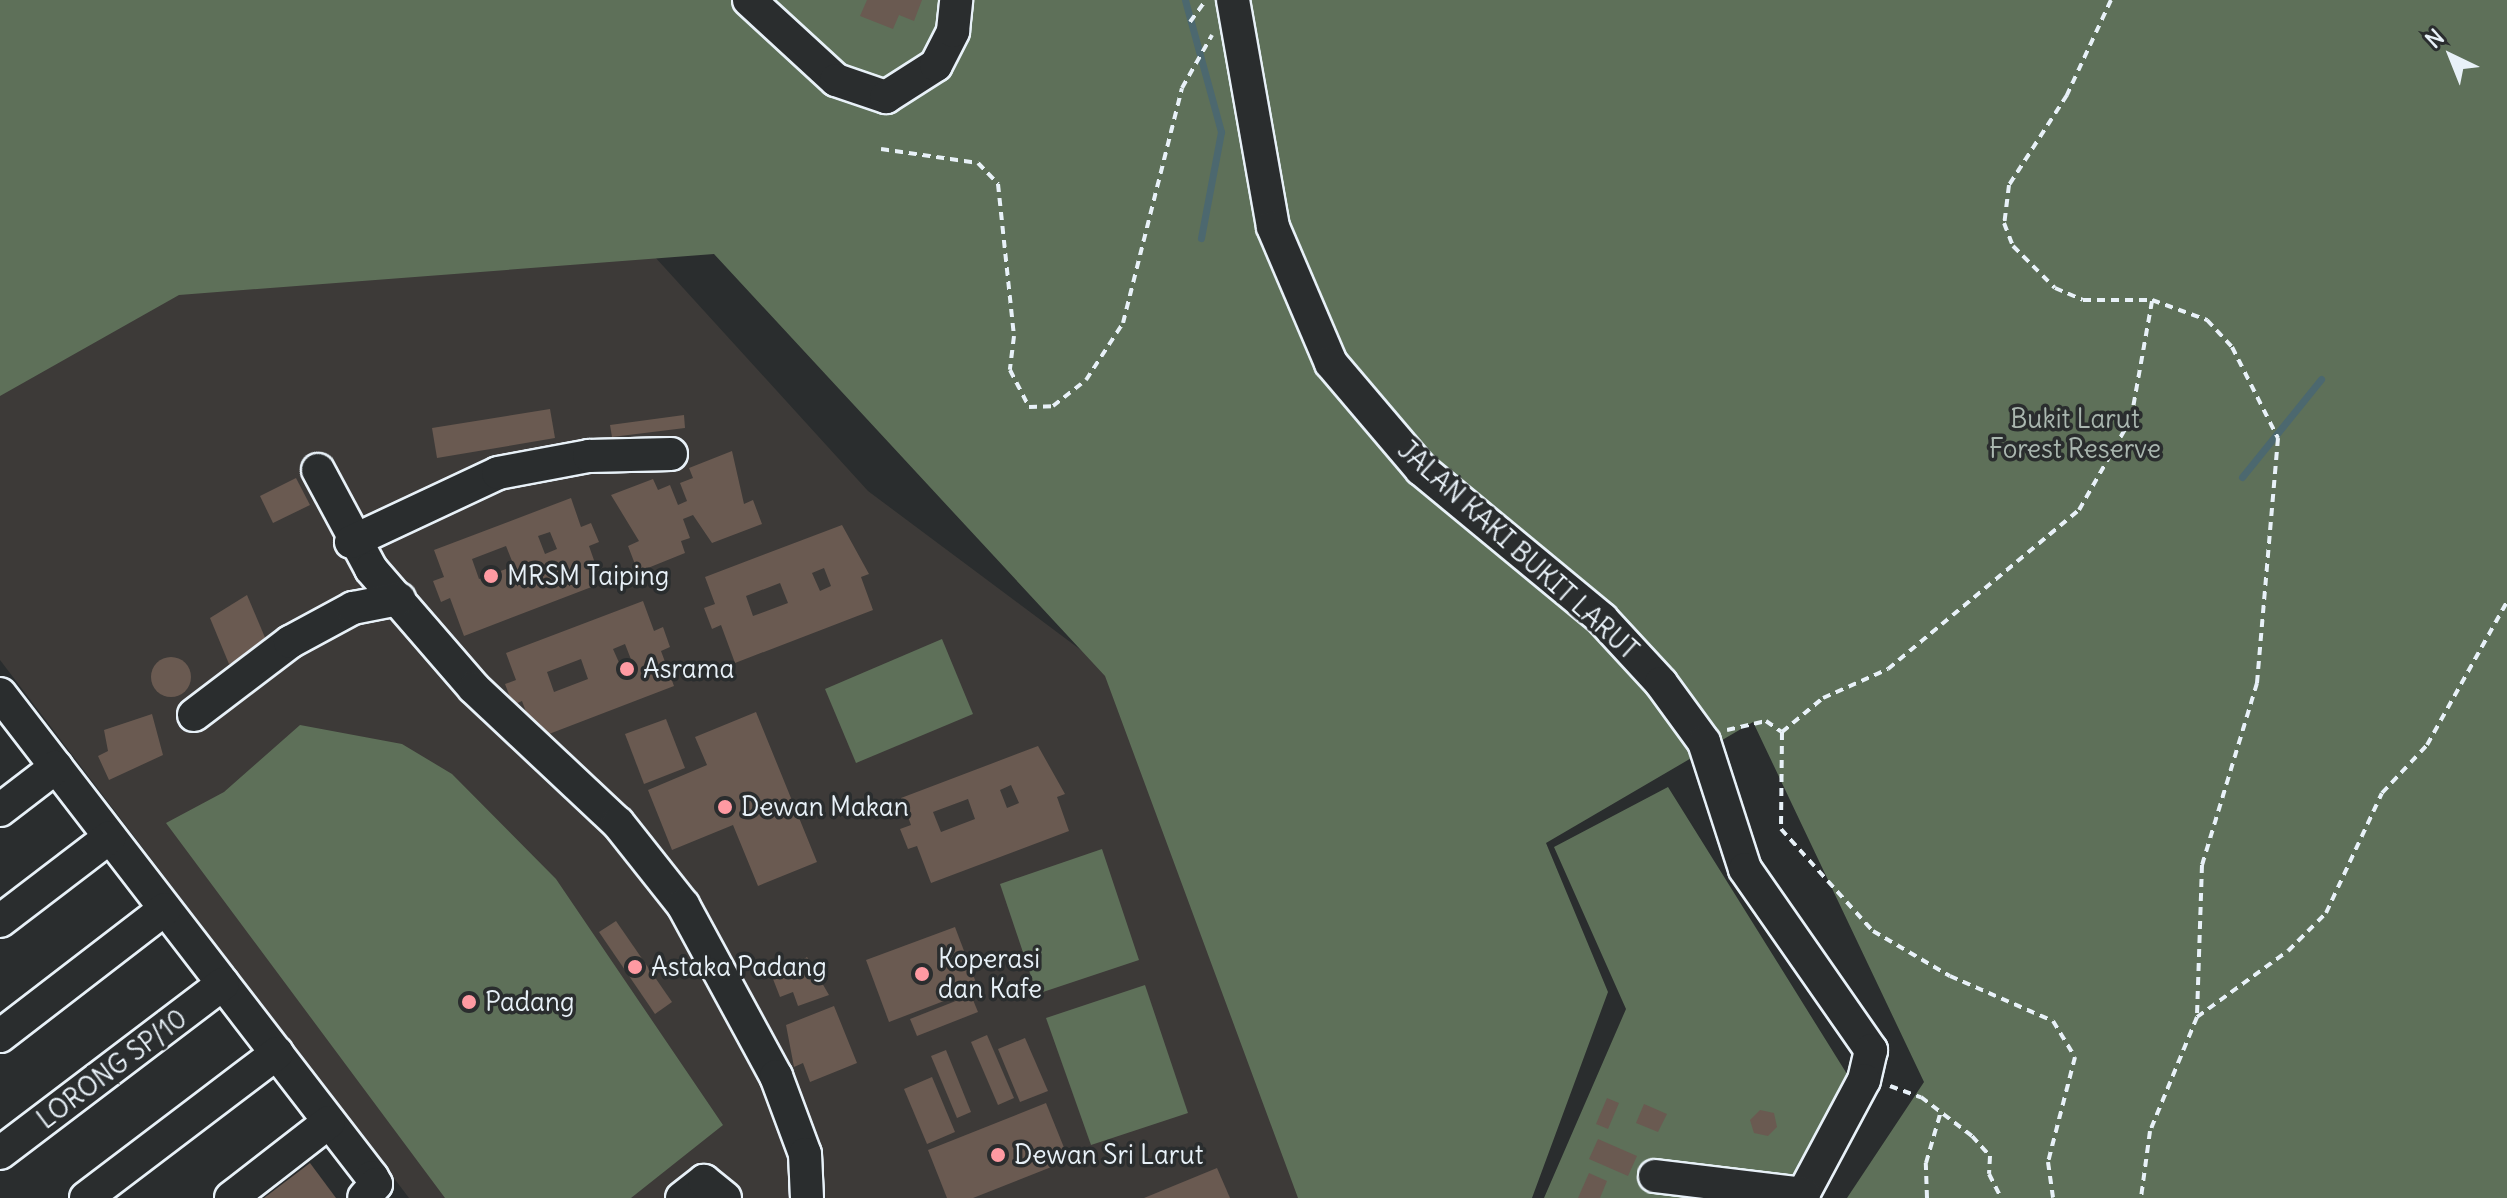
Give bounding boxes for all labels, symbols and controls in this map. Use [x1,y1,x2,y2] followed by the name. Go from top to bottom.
[2411,16,2491,96] north arrow
[2420,23,2450,54] text: N
[1989,403,2161,464] park label: Bukit Larut Forest Reserve
[1392,434,1644,666] street label: JALAN KAKI BUKIT LARUT
[507,560,669,592] place label: MRSM Taiping
[482,567,500,585] marker: MRSM Taiping
[643,653,734,685] place label: Asrama
[618,660,636,678] marker: Asrama
[741,791,909,823] place label: Dewan Makan
[716,798,734,816] marker: Dewan Makan
[938,943,1042,1004] place label: Koperasi dan Kafe
[651,951,827,983] place label: Astaka Padang
[626,958,644,976] marker: Astaka Padang
[913,965,931,983] marker: Koperasi dan Kafe
[485,986,574,1018] place label: Padang
[460,993,478,1011] marker: Padang
[31,1003,193,1135] street label: LORONG SP/10
[1014,1139,1203,1171] place label: Dewan Sri Larut
[989,1146,1007,1164] marker: Dewan Sri Larut

